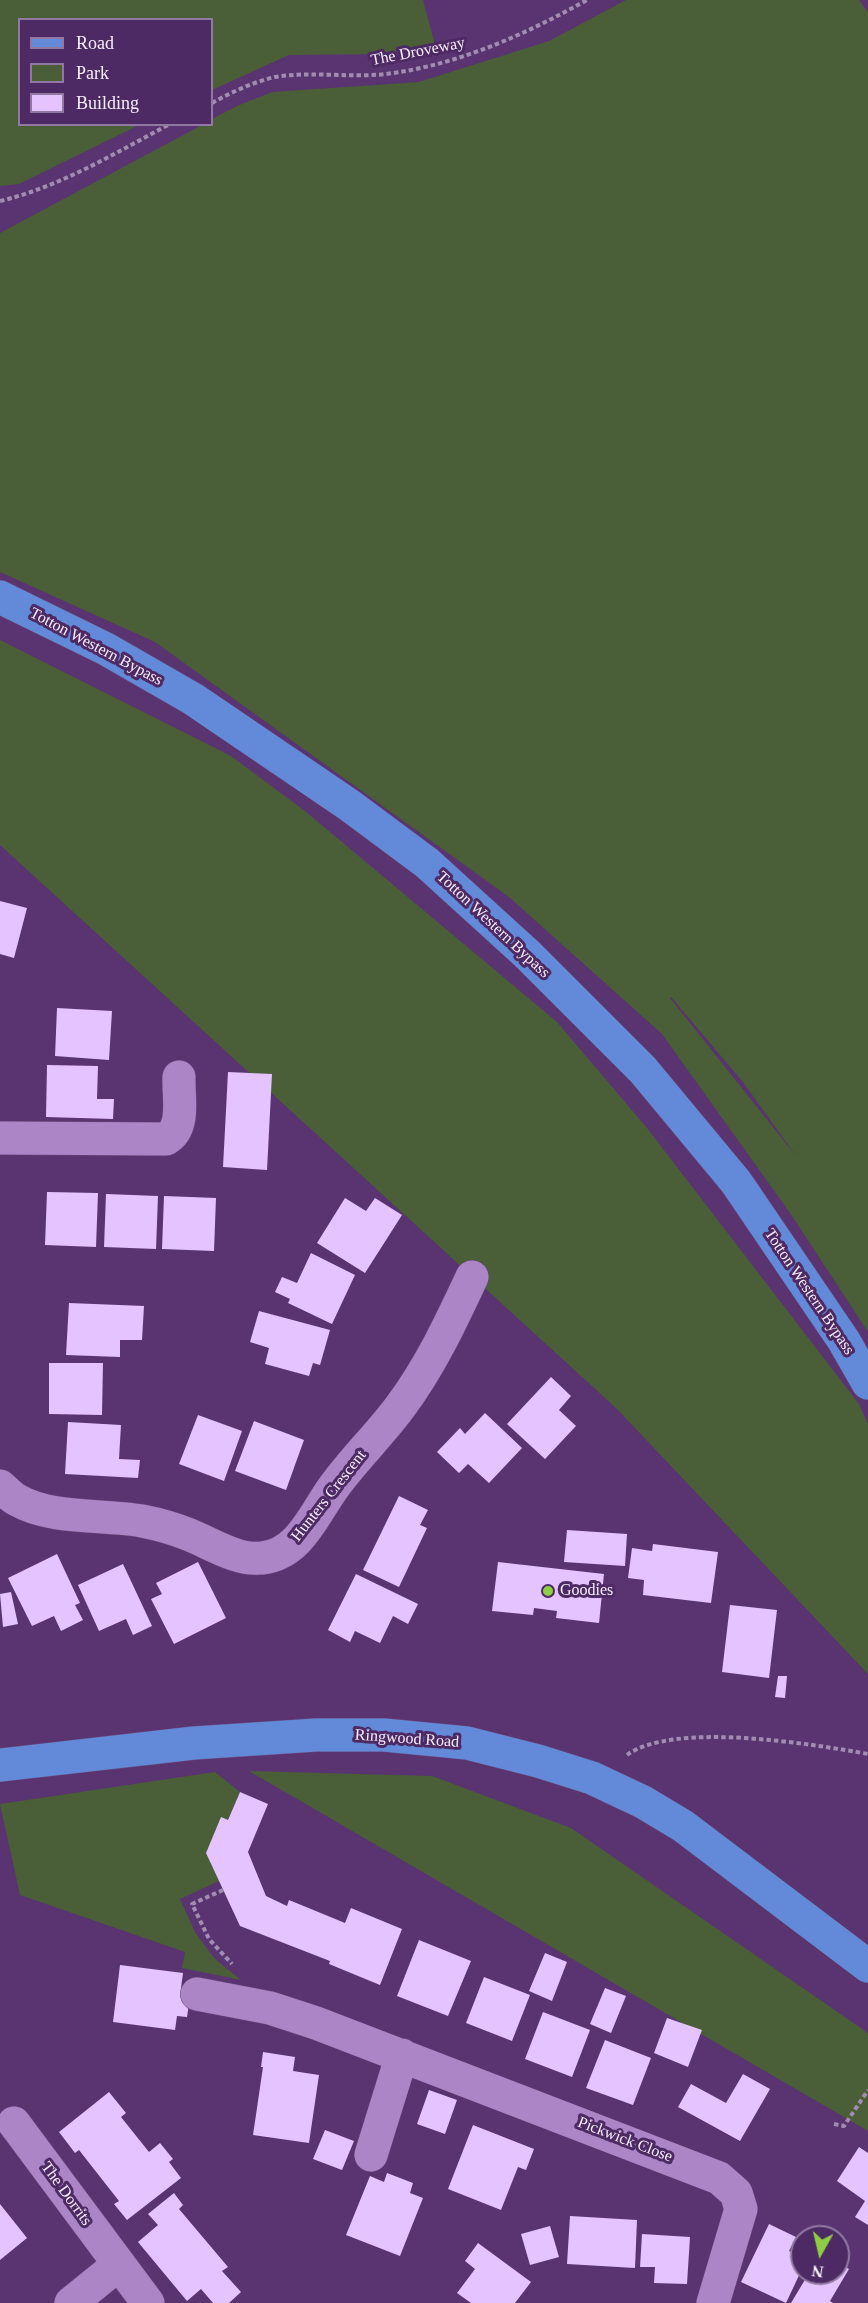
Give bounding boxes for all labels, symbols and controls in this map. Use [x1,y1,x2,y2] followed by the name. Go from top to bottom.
[18,18,213,126] legend
[76,33,114,53] text: Road
[369,33,467,71] street label: The Droveway
[76,63,109,83] text: Park
[76,93,139,113] text: Building
[26,604,166,690] street label: Totton Western Bypass
[432,868,554,982] street label: Totton Western Bypass
[760,1225,858,1359] street label: Totton Western Bypass
[287,1446,371,1546] street label: Hunters Crescent
[560,1581,613,1601] place label: Goodies
[541,1584,555,1598] marker: Goodies
[354,1726,460,1752] street label: Ringwood Road
[575,2113,675,2167] street label: Pickwick Close
[36,2158,96,2230] street label: The Dorrits
[790,2225,850,2285] north arrow
[811,2262,825,2281] text: N

